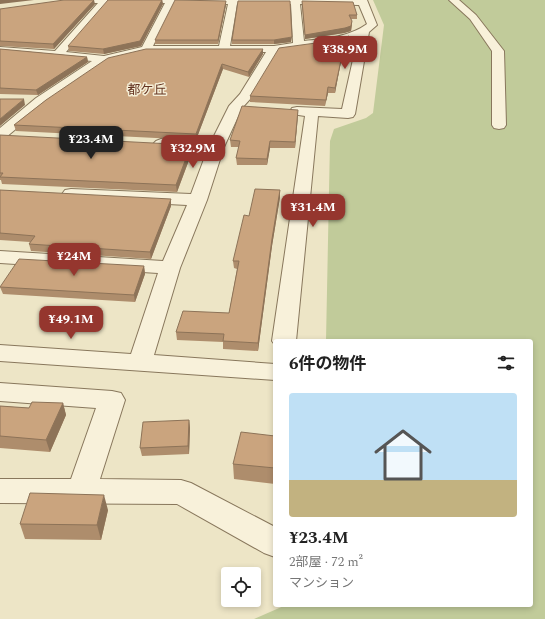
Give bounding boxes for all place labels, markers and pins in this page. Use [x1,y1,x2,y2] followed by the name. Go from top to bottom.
[312,36,378,70] pin: ¥38.9M
[58,126,124,160] pin: ¥23.4M
[160,135,226,169] pin: ¥32.9M
[280,194,346,228] pin: ¥31.4M
[50,243,98,277] pin: ¥24M
[38,306,104,340] pin: ¥49.1M

